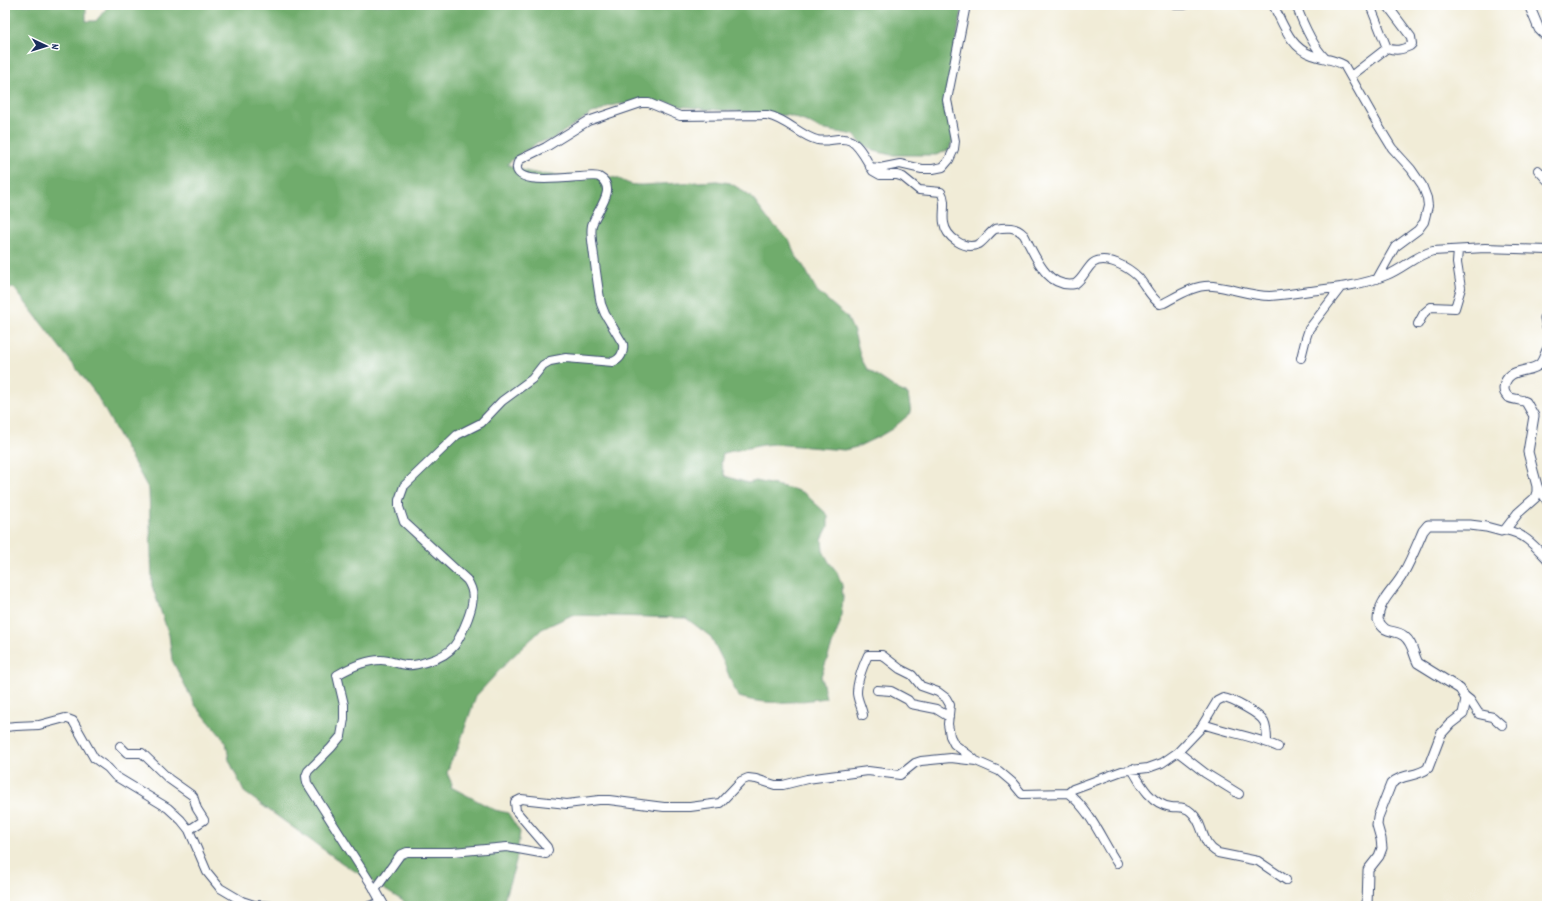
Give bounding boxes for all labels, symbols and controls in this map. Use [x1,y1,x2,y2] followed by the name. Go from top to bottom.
[26,26,66,66] north arrow
[46,43,62,50] text: N

